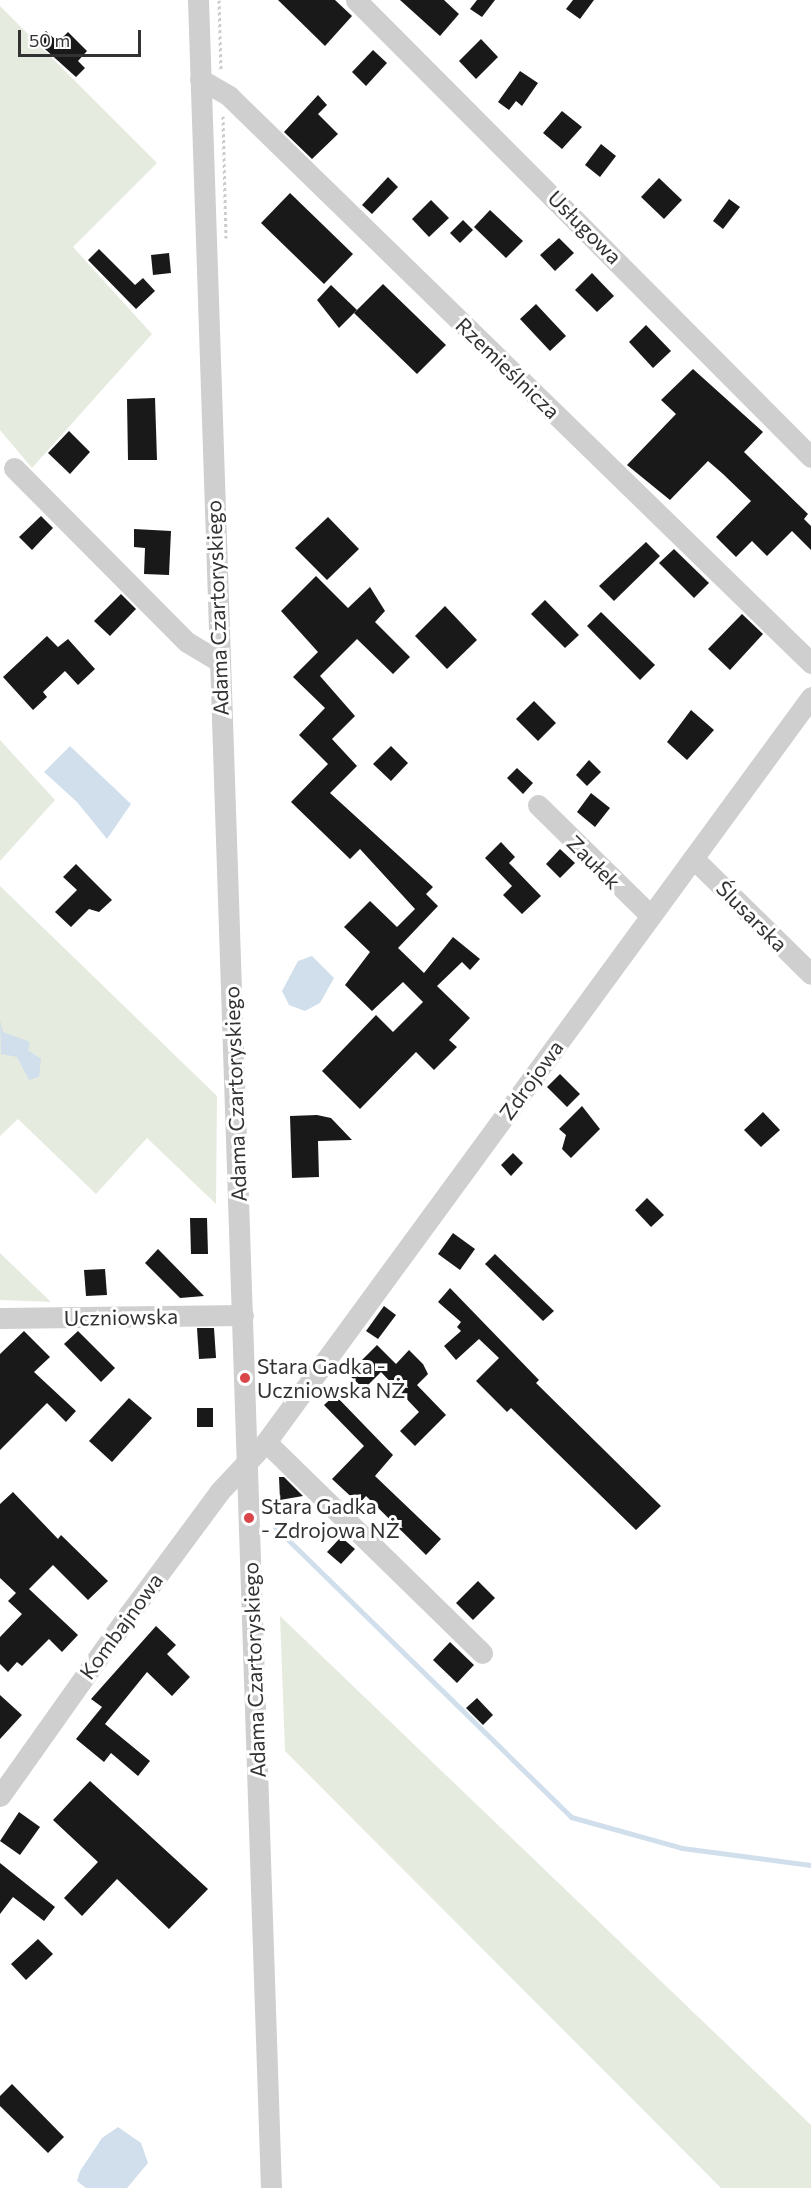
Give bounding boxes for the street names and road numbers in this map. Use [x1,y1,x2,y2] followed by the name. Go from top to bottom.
[543,185,627,269] street label: Usługowa
[451,312,565,424] street label: Rzemieślnicza
[201,500,233,716] street label: Adama Czartoryskiego
[562,830,626,894] street label: Zaułek
[711,875,793,957] street label: Ślusarska
[219,986,251,1202] street label: Adama Czartoryskiego
[494,1035,568,1125] street label: Zdrojowa
[64,1303,178,1331] street label: Uczniowska
[238,1562,270,1778] street label: Adama Czartoryskiego
[74,1568,168,1684] street label: Kombajnowa

